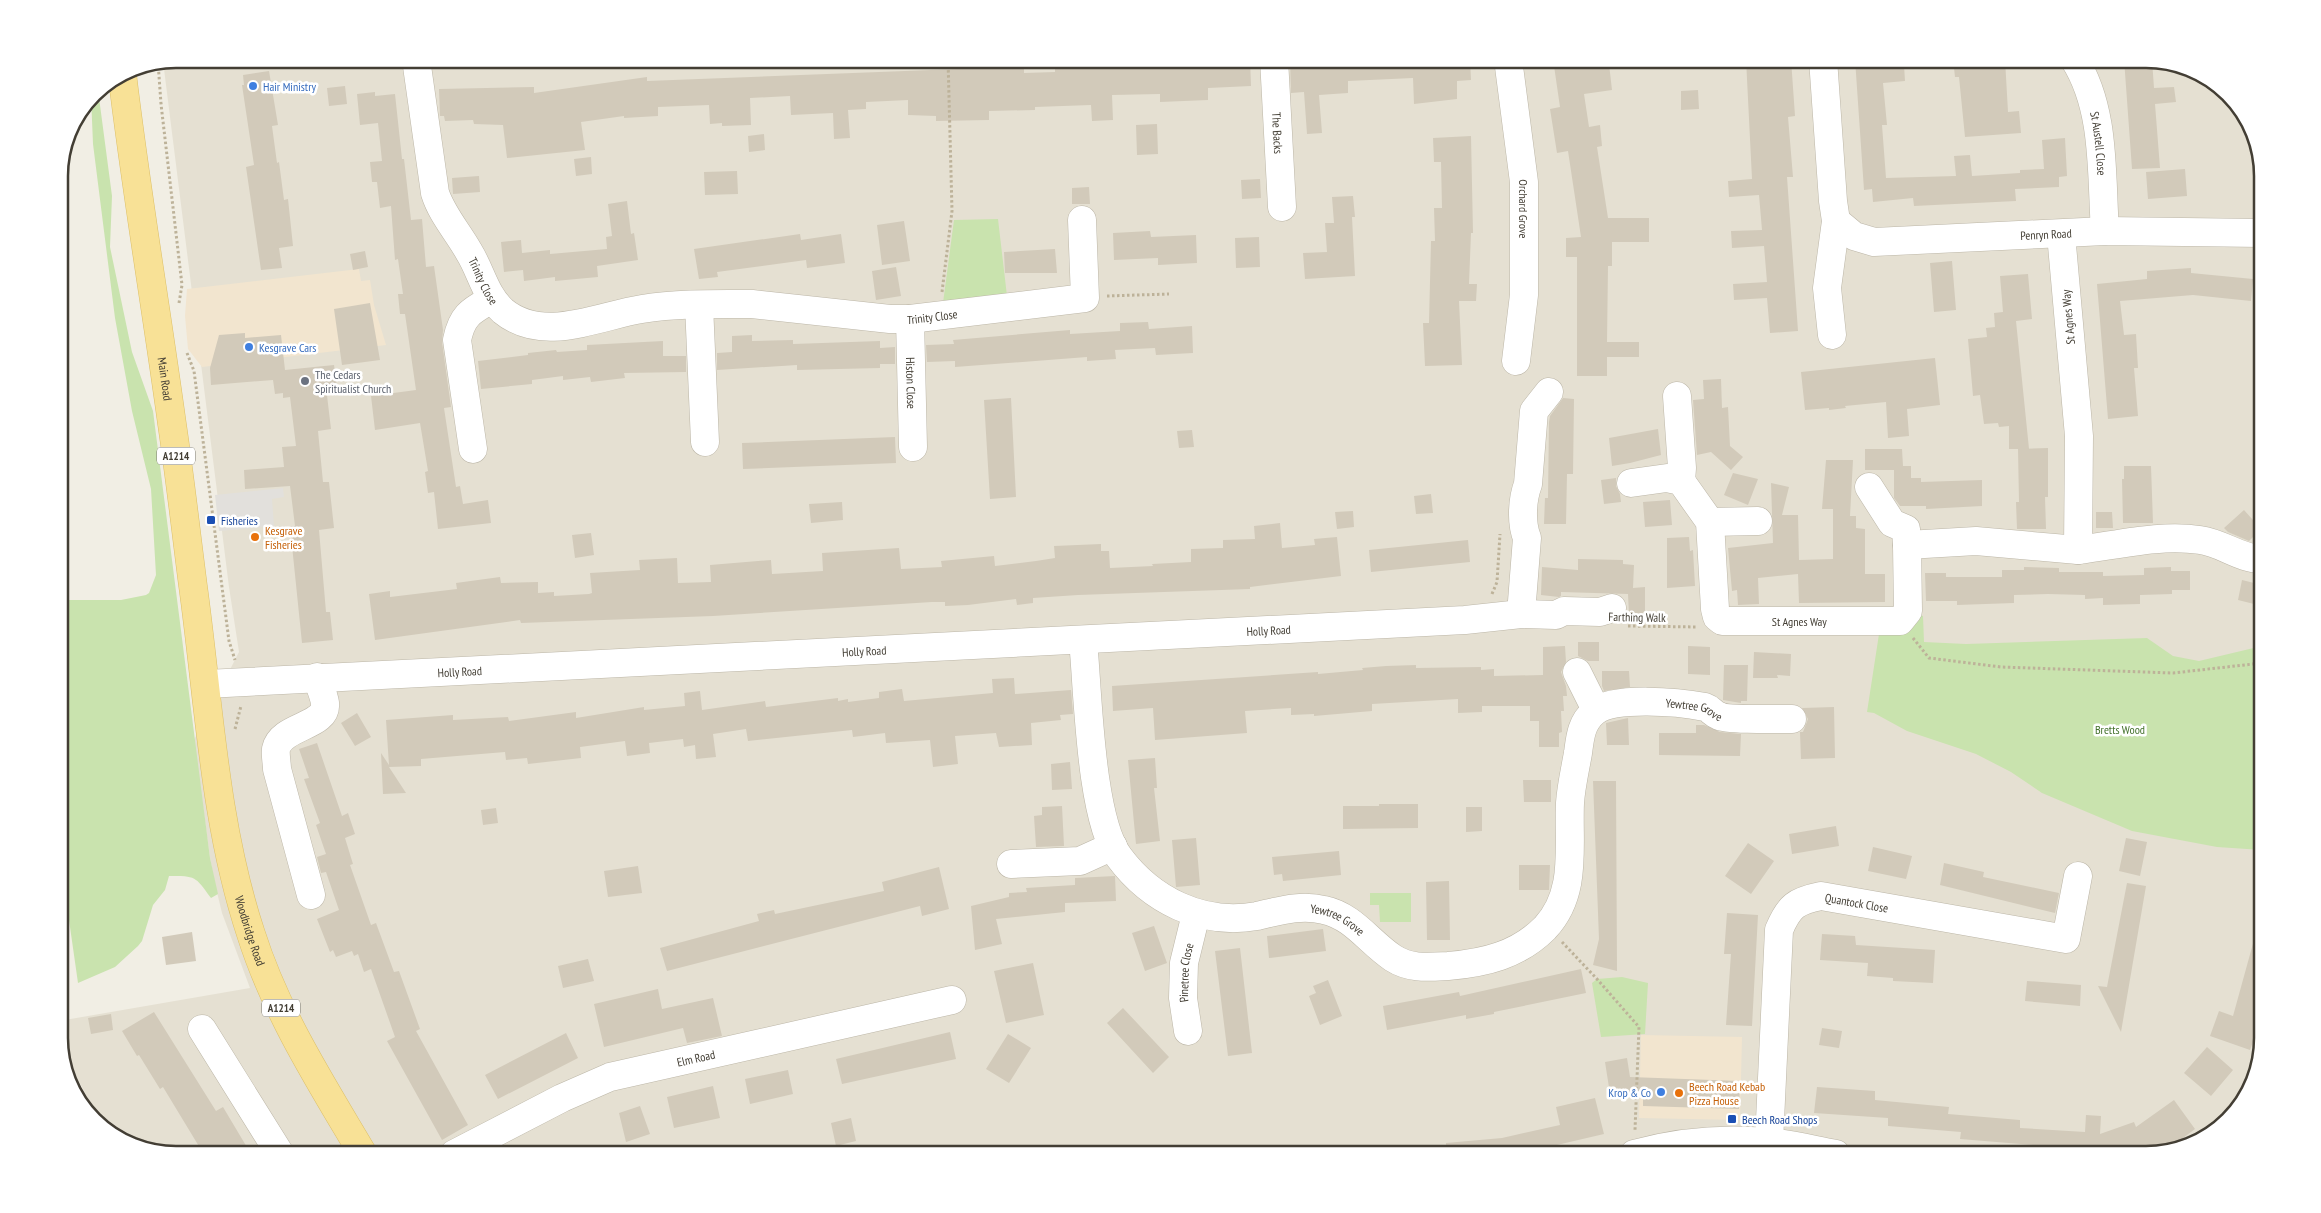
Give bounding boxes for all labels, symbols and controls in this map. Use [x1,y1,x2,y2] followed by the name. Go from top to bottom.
[263,79,316,94] place label: Hair Ministry
[247,80,259,92] marker: Hair Ministry
[2088,110,2110,176] street label: St Austell Close
[1269,112,1287,154] street label: The Backs
[1517,179,1532,239] street label: Orchard Grove
[2020,225,2072,243] street label: Penryn Road
[466,255,502,308] street label: Trinity Close
[2058,288,2078,345] street label: St Agnes Way
[907,306,958,327] street label: Trinity Close
[259,340,316,355] place label: Kesgrave Cars
[243,341,255,353] marker: Kesgrave Cars
[155,356,176,401] street label: Main Road
[903,357,920,409] street label: Histon Close
[315,367,391,396] place label: The Cedars Spiritualist Church
[299,375,311,387] marker: The Cedars Spiritualist Church
[157,448,195,464] road number: A1214
[221,513,258,528] place label: Fisheries
[205,514,217,526] marker: Fisheries
[265,523,302,552] place label: Kesgrave Fisheries
[249,531,261,543] marker: Kesgrave Fisheries
[1608,609,1666,625] street label: Farthing Walk
[1772,614,1827,629] street label: St Agnes Way
[1246,621,1291,639] street label: Holly Road
[842,642,887,659] street label: Holly Road
[437,662,482,680] street label: Holly Road
[1665,695,1725,724] street label: Yewtree Grove
[2095,722,2145,737] park label: Bretts Wood
[1824,889,1890,915] street label: Quantock Close
[232,894,269,968] street label: Woodbridge Road
[1310,900,1368,938] street label: Yewtree Grove
[1175,941,1196,1003] street label: Pinetree Close
[262,1000,300,1016] road number: A1214
[675,1046,716,1069] street label: Elm Road
[1689,1079,1765,1108] place label: Beech Road Kebab Pizza House
[1608,1085,1651,1100] place label: Krop & Co
[1655,1086,1667,1098] marker: Krop & Co
[1673,1087,1685,1099] marker: Beech Road Kebab Pizza House
[1742,1112,1817,1127] place label: Beech Road Shops
[1726,1113,1738,1125] marker: Beech Road Shops

